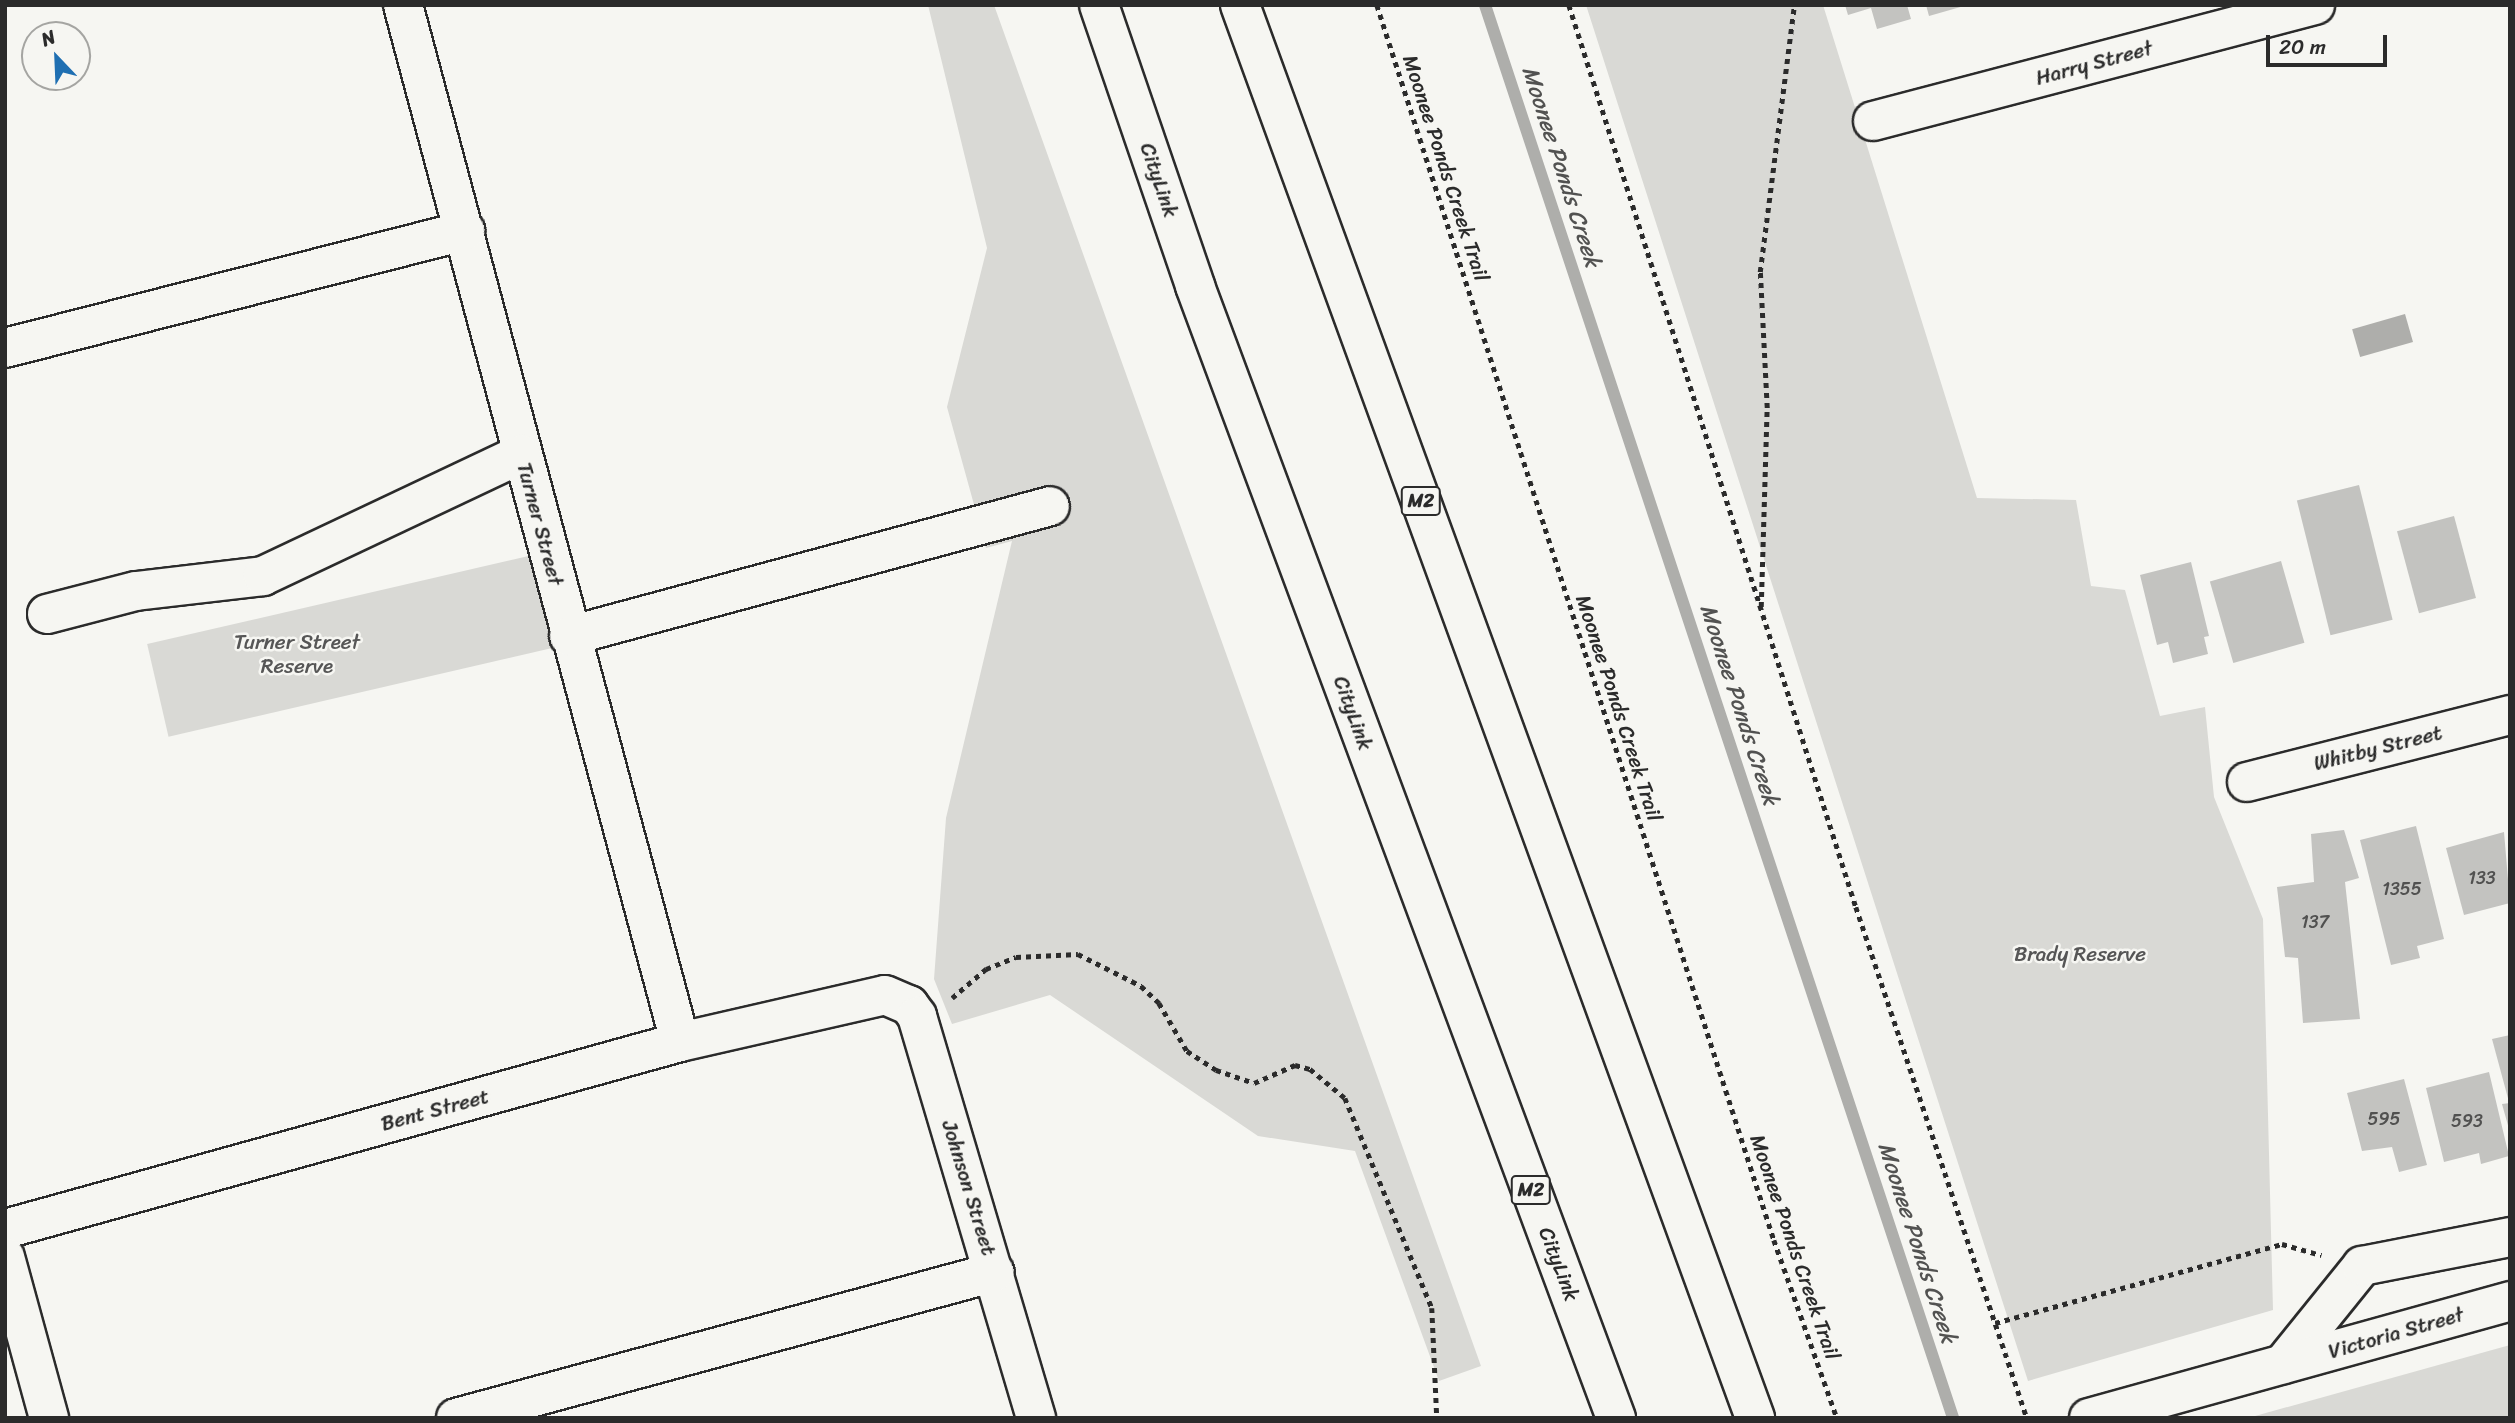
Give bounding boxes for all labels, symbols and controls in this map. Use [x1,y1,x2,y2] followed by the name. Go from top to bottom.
[36,20,61,56] text: N
[21,21,91,91] north arrow
[2270,21,2391,65] scale bar
[2279,28,2326,66] text: 20 m
[2033,35,2155,91] street label: Harry Street
[1397,52,1495,284] street label: Moonee Ponds Creek Trail
[1516,64,1606,270] water label: Moonee Ponds Creek
[1135,139,1183,221] street label: CityLink
[511,459,569,589] street label: Turner Street
[1400,486,1442,516] road number: M2
[1570,592,1668,824] street label: Moonee Ponds Creek Trail
[1694,602,1784,808] water label: Moonee Ponds Creek
[234,629,360,679] park label: Turner Street Reserve
[1328,672,1378,754] street label: CityLink
[2312,720,2444,776] street label: Whitby Street
[2468,867,2496,889] house number: 133
[2382,878,2422,900] house number: 1355
[2301,911,2329,933] house number: 137
[2014,941,2146,967] park label: Brady Reserve
[378,1083,492,1137] street label: Bent Street
[2367,1108,2401,1130] house number: 595
[2451,1110,2483,1132] house number: 593
[936,1117,1002,1259] street label: Johnson Street
[1745,1131,1845,1363] street label: Moonee Ponds Creek Trail
[1872,1140,1962,1346] water label: Moonee Ponds Creek
[1510,1174,1552,1206] road number: M2
[1533,1224,1585,1304] street label: CityLink
[2325,1302,2467,1364] street label: Victoria Street

